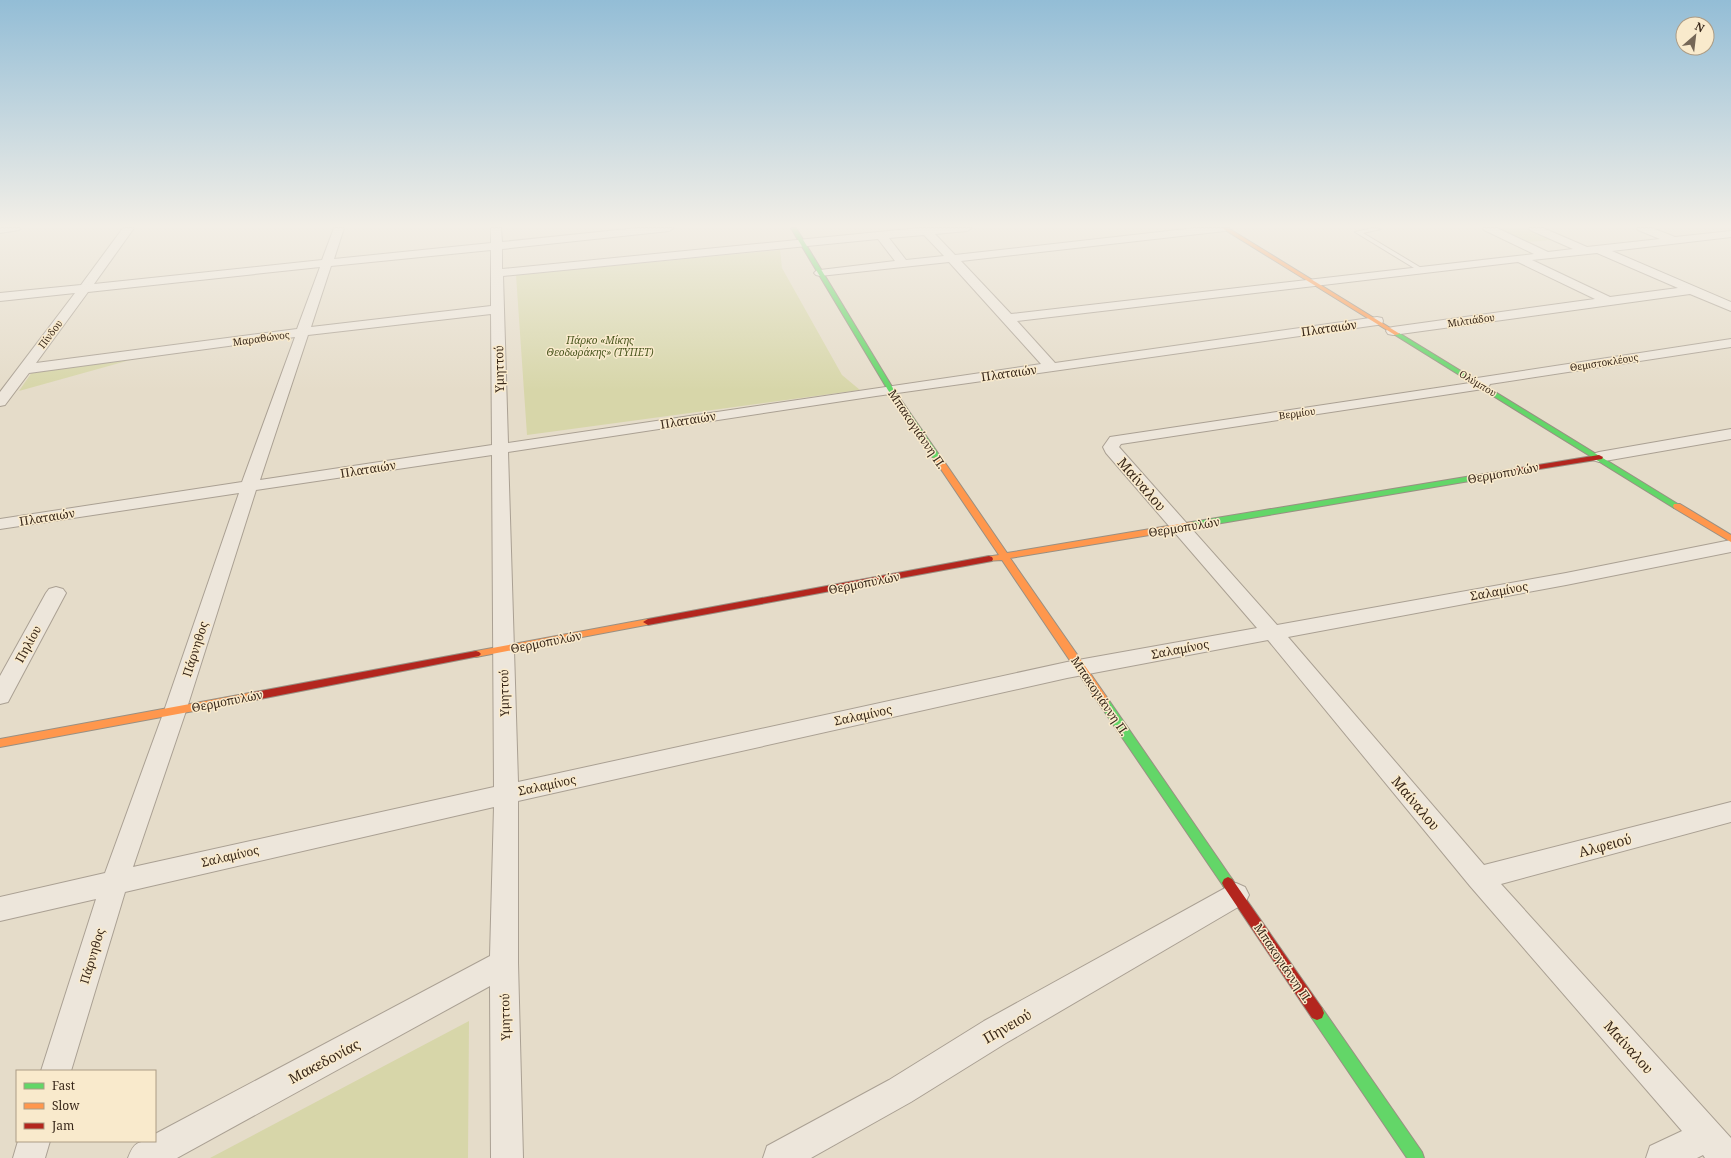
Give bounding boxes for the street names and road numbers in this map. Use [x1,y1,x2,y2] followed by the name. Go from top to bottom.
[1446,310,1496,330] street label: Μιλτιάδου
[1300,316,1358,340] street label: Πλαταιών
[35,317,65,351] street label: Πίνδου
[232,327,291,349] street label: Μαραθώνος
[490,345,508,394] street label: Υμηττού
[1569,350,1639,374] street label: Θεμιστοκλέους
[980,361,1038,385] street label: Πλαταιών
[1457,366,1499,400] street label: Ολύμπου
[884,386,950,472] street label: Μπακογιάννη Π.
[1278,403,1316,423] street label: Βερμίου
[659,407,717,433] street label: Πλαταιών
[1113,453,1171,515] street label: Μαίναλου
[339,456,397,482] street label: Πλαταιών
[1466,458,1540,488] street label: Θερμοπυλών
[18,504,76,530] street label: Πλαταιών
[1147,513,1221,541] street label: Θερμοπυλών
[827,568,901,598] street label: Θερμοπυλών
[1469,578,1529,604] street label: Σαλαμίνος
[178,619,212,679] street label: Πάρνηθος
[11,622,45,666] street label: Πηλίου
[509,627,583,657] street label: Θερμοπυλών
[1150,635,1211,663] street label: Σαλαμίνος
[1067,653,1133,739] street label: Μπακογιάννη Π.
[495,669,513,718] street label: Υμηττού
[190,686,264,716] street label: Θερμοπυλών
[833,701,894,729] street label: Σαλαμίνος
[517,771,578,799] street label: Σαλαμίνος
[1388,772,1444,834] street label: Μαίναλου
[1576,829,1634,861] street label: Αλφειού
[200,841,261,871] street label: Σαλαμίνος
[1250,920,1316,1006] street label: Μπακογιάννη Π.
[75,926,109,986] street label: Πάρνηθος
[496,993,514,1042] street label: Υμηττού
[979,1004,1035,1048] street label: Πηνειού
[1600,1016,1658,1078] street label: Μαίναλου
[285,1034,363,1088] street label: Μακεδονίας

